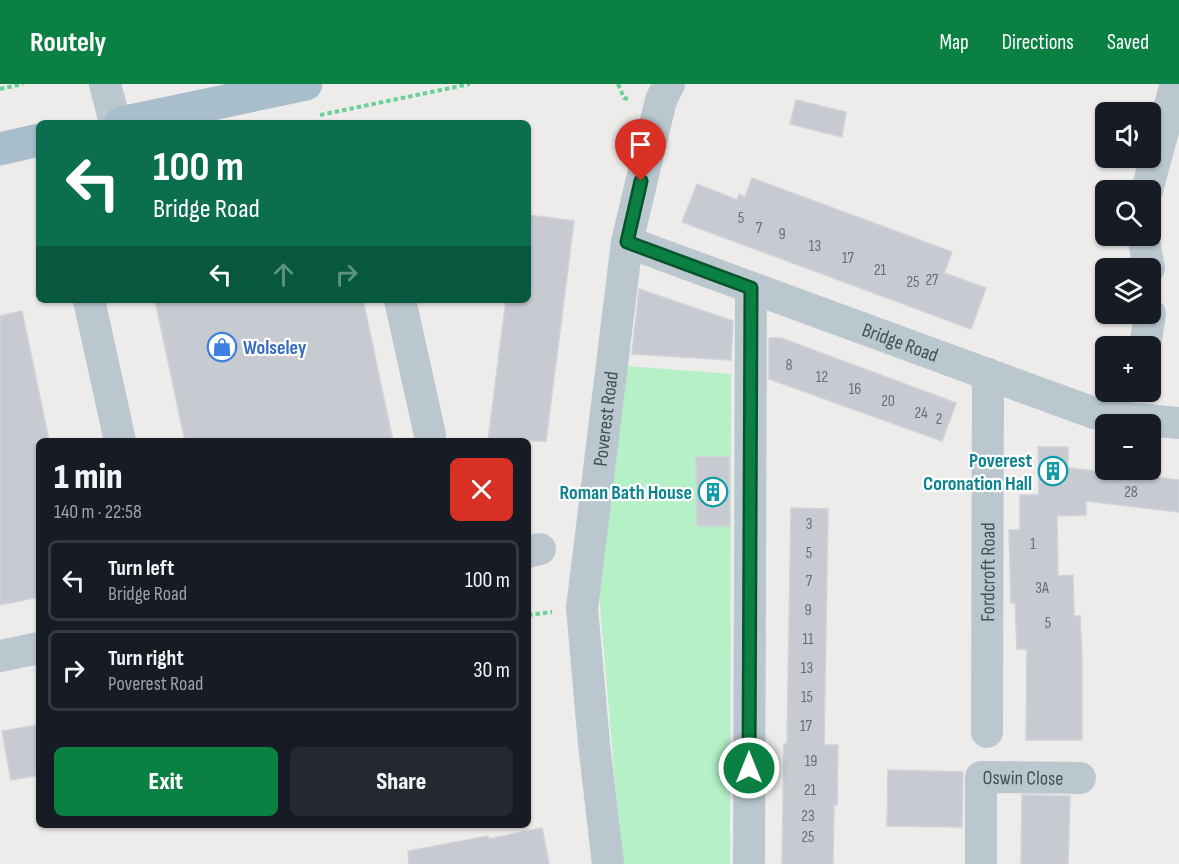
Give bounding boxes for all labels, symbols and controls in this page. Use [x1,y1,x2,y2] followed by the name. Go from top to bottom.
[30,26,106,59] text: Routely
[939,30,969,55] text: Map
[1002,30,1074,55] text: Directions
[1107,30,1149,55] text: Saved
[1095,102,1161,480] map controls
[1095,102,1161,168] button: sound
[615,119,666,181] pin
[624,128,657,161] icon: arrive
[153,142,244,193] text: 100 m
[54,144,132,222] icon: left
[1095,180,1161,246] button: search
[153,193,260,225] text: Bridge Road
[738,209,744,228] house number: 5
[756,219,763,238] house number: 7
[778,225,786,244] house number: 9
[809,237,821,256] house number: 13
[842,249,855,268] house number: 17
[204,258,237,291] icon: left
[267,258,300,291] icon: ahead
[330,258,363,291] icon: right
[1095,258,1161,324] button: layers
[874,261,887,280] house number: 21
[925,271,939,290] house number: 27
[906,273,920,292] house number: 25
[859,318,941,368] street label: Bridge Road
[206,331,238,363] shop icon: Wolseley
[243,336,307,360] place label: Wolseley
[1095,336,1161,402] button: +
[785,356,793,375] house number: 8
[816,368,828,387] house number: 12
[589,370,624,468] street label: Poverest Road
[849,380,861,399] house number: 16
[881,392,895,411] house number: 20
[914,404,928,423] house number: 24
[936,410,942,429] house number: 2
[1095,414,1161,480] button: −
[923,449,1032,496] place label: Poverest Coronation Hall
[1037,455,1069,487] building icon: Poverest Coronation Hall
[54,456,122,499] text: 1 min
[450,458,513,521] button: close
[697,476,729,508] building icon: Roman Bath House
[559,481,692,505] place label: Roman Bath House
[1124,483,1138,502] house number: 28
[54,500,142,524] text: 140 m · 22:58
[806,515,812,534] house number: 3
[976,522,1001,622] street label: Fordcroft Road
[1030,535,1036,554] house number: 1
[806,544,812,563] house number: 5
[108,555,174,582] text: Turn left
[57,564,90,597] icon: left
[465,567,510,594] text: 100 m
[806,572,813,591] house number: 7
[1035,579,1049,598] house number: 3A
[108,582,187,606] text: Bridge Road
[804,601,812,620] house number: 9
[1045,614,1051,633] house number: 5
[802,630,814,649] house number: 11
[108,645,184,672] text: Turn right
[57,654,90,687] icon: right
[473,657,510,684] text: 30 m
[801,659,813,678] house number: 13
[108,672,203,696] text: Poverest Road
[801,688,813,707] house number: 15
[800,717,813,736] house number: 17
[717,736,781,800] position arrow
[54,747,278,816] button: Exit
[290,747,513,816] button: Share
[805,752,817,771] house number: 19
[982,766,1063,791] street label: Oswin Close
[804,781,817,800] house number: 21
[801,807,815,826] house number: 23
[801,828,815,847] house number: 25

